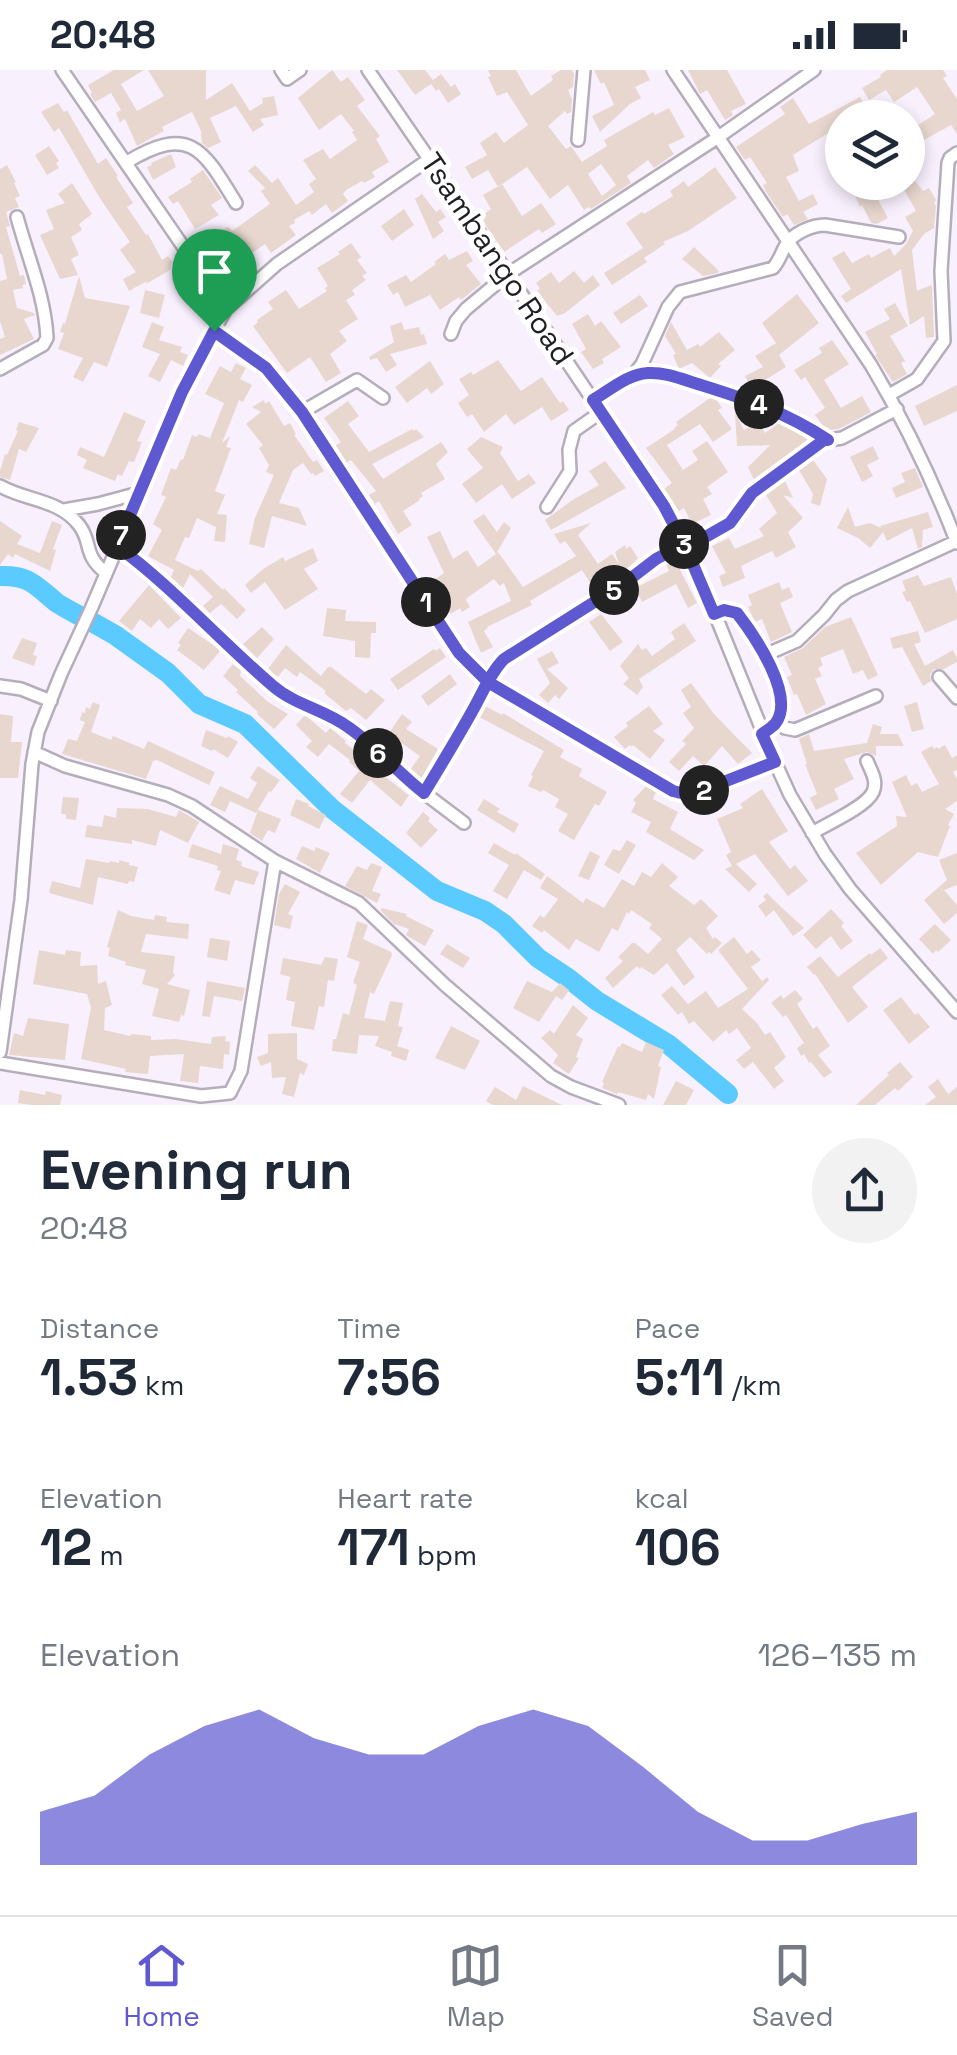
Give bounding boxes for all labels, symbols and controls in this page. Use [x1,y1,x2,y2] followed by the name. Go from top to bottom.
[50,11,156,59] text: 20:48
[825,100,925,200] map controls
[825,100,925,200] button: layers
[412,145,583,372] street label: Tsambango Road
[172,229,257,332] pin
[187,244,242,299] icon: arrive
[734,379,784,429] pin: 4
[750,386,768,422] text: 4
[96,510,146,560] pin: 7
[113,517,129,553] text: 7
[659,519,709,569] pin: 3
[675,526,693,562] text: 3
[589,565,639,615] pin: 5
[606,572,622,608] text: 5
[401,577,451,627] pin: 1
[420,584,432,620] text: 1
[353,728,403,778] pin: 6
[369,735,387,771] text: 6
[679,765,729,815] pin: 2
[696,772,712,808] text: 2
[40,1135,353,1205] text: Evening run
[812,1138,917,1243] button: share
[40,1208,128,1248] text: 20:48
[40,1310,159,1346] text: Distance
[337,1310,401,1346] text: Time
[635,1310,700,1346] text: Pace
[40,1346,138,1410] text: 1.53
[337,1346,441,1410] text: 7:56
[635,1346,725,1410] text: 5:11
[138,1367,184,1403] text: km
[725,1367,781,1403] text: /km
[40,1480,163,1516] text: Elevation
[337,1480,473,1516] text: Heart rate
[635,1480,689,1516] text: kcal
[40,1516,92,1580] text: 12
[337,1516,410,1580] text: 171
[635,1516,721,1580] text: 106
[92,1537,124,1573] text: m
[410,1537,477,1573] text: bpm
[40,1635,180,1675] text: Elevation
[758,1635,917,1675] text: 126–135 m
[123,1938,200,2034] tab: Home
[447,1938,505,2034] tab: Map
[752,1938,834,2034] tab: Saved

